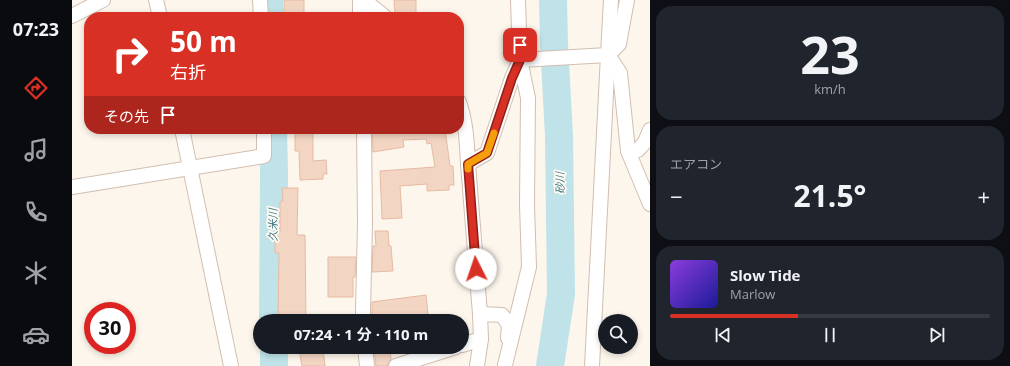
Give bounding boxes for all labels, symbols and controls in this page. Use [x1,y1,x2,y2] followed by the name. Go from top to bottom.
[13,17,59,41] text: 07:23
[800,18,860,89] text: 23
[170,22,237,60] text: 50 m
[104,28,156,80] icon: right
[503,28,537,62] pin
[509,34,531,56] icon: arrive
[170,60,206,84] text: 右折
[22,74,50,102] icon: directions
[814,80,846,98] text: km/h
[157,104,179,126] icon: arrive
[104,106,149,126] text: その先
[22,136,50,164] icon: music
[670,155,722,173] text: エアコン
[552,171,567,194] water label: 砂川
[794,175,866,216] text: 21.5°
[670,181,683,211] text: −
[977,181,990,211] text: +
[22,198,50,226] icon: phone
[265,208,280,242] water label: 久米川
[455,248,497,290] position arrow
[22,259,50,287] icon: climate
[730,265,800,285] text: Slow Tide
[730,285,775,303] text: Marlow
[84,302,136,354] speed limit sign: 30
[598,314,638,354] map controls
[598,314,638,354] button: search
[22,321,50,349] icon: car
[294,324,428,344] text: 07:24 · 1 分 · 110 m
[712,324,734,346] icon: previous
[819,324,841,346] icon: pause
[926,324,948,346] icon: next

